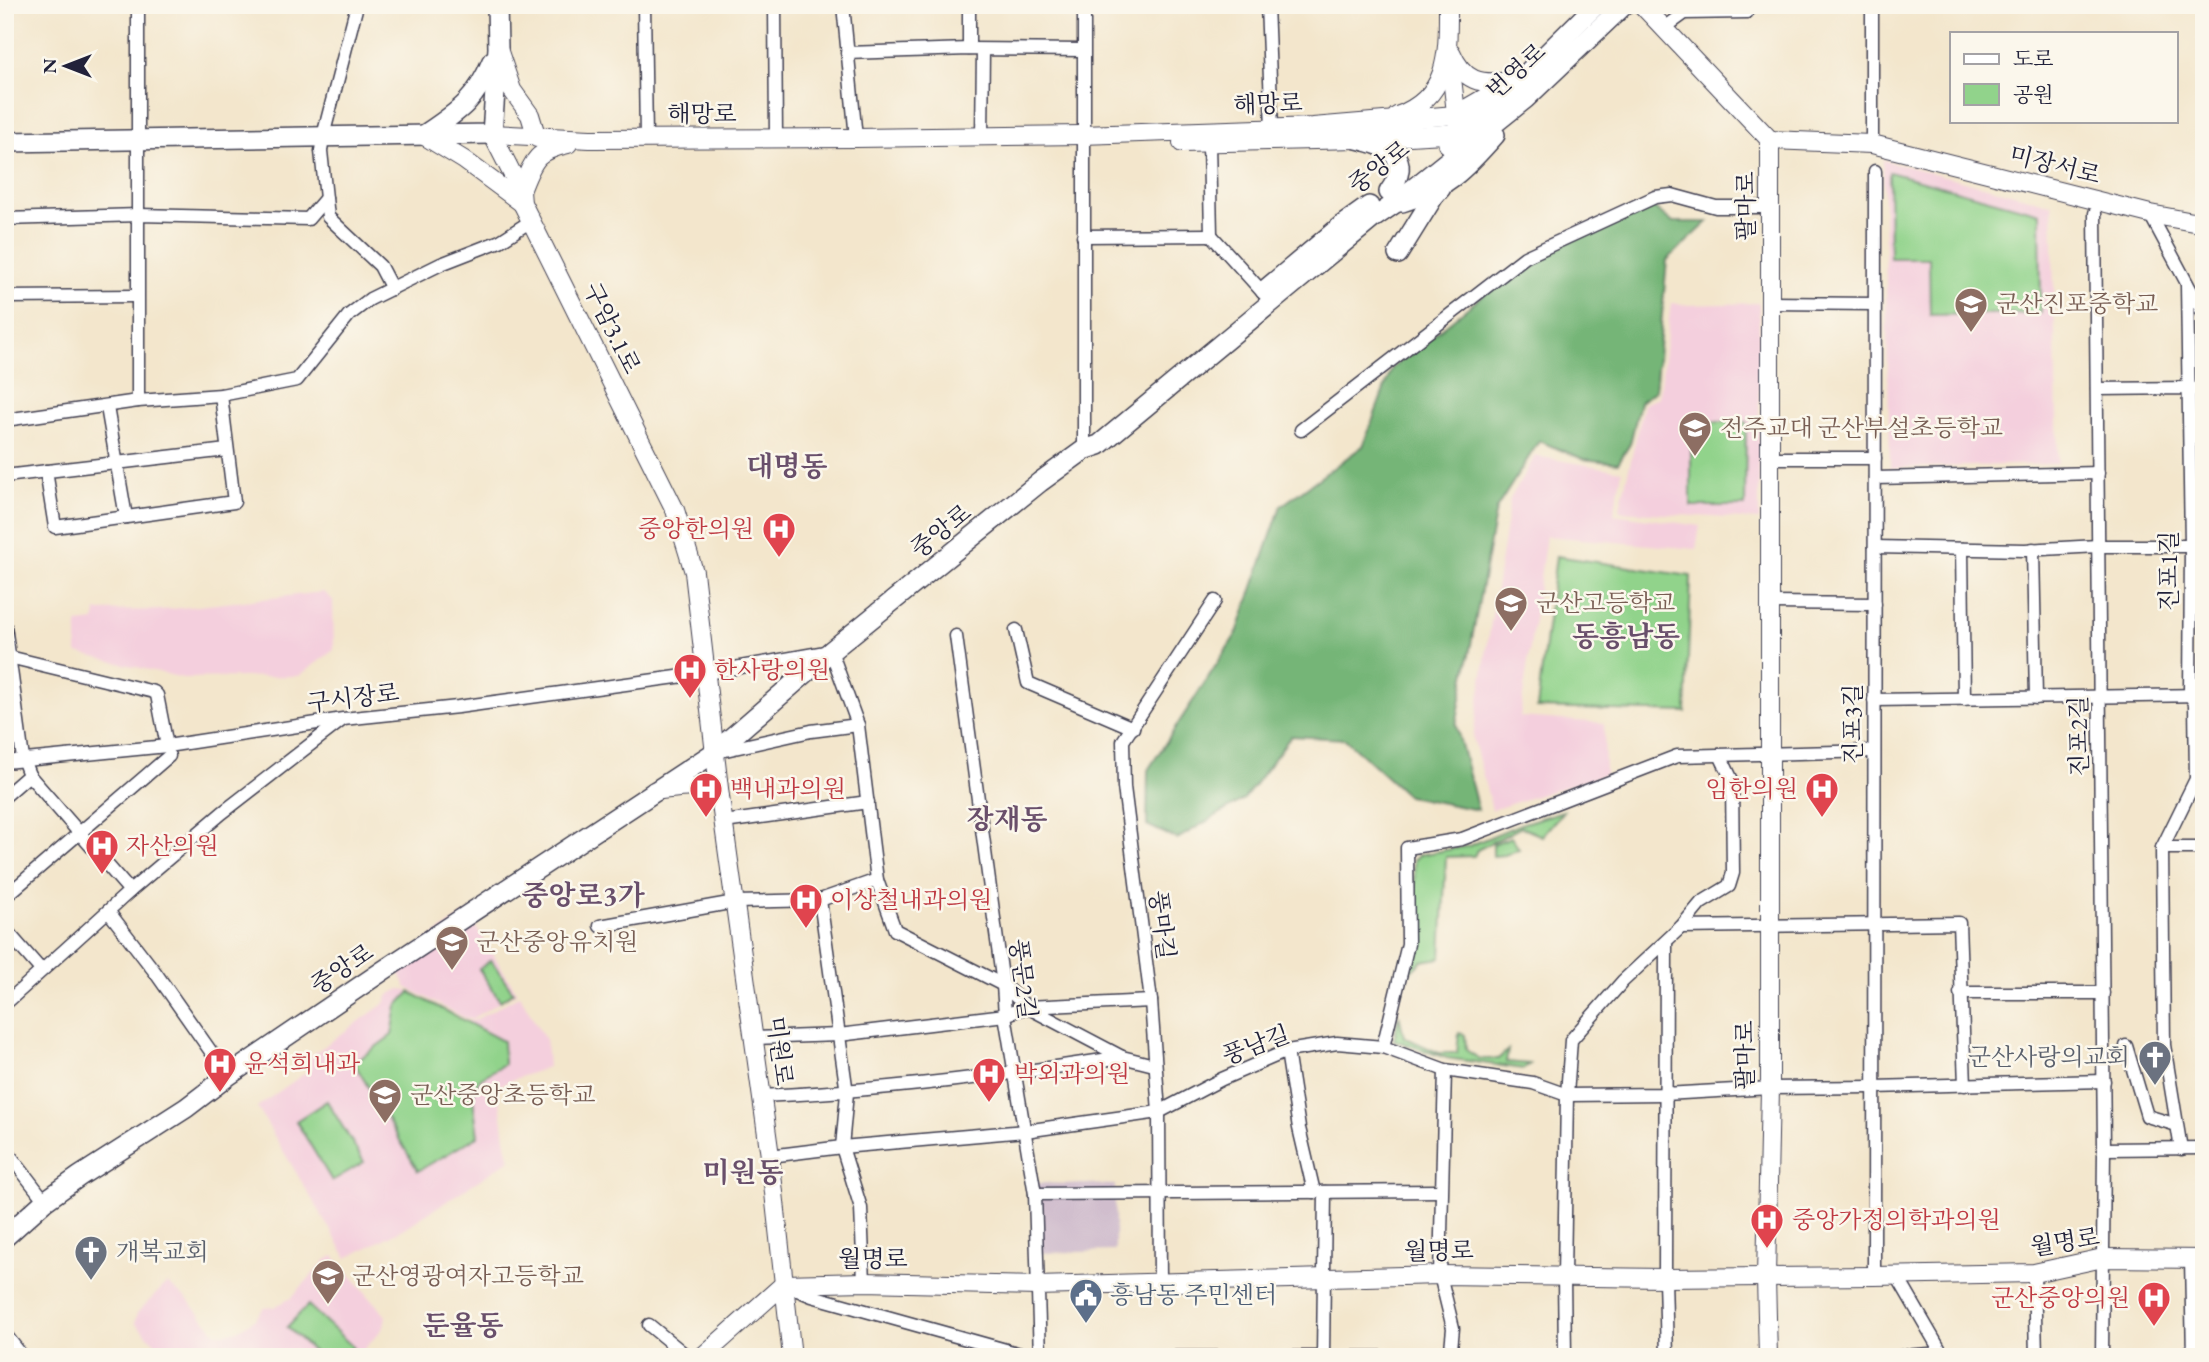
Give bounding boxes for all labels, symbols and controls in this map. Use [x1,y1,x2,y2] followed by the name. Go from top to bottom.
[32,32,102,102] north arrow
[1950,32,2178,122] legend
[1479,36,1552,105] street label: 번영로
[2013,45,2054,72] text: 도로
[37,58,62,74] text: N
[2013,81,2054,108] text: 공원
[1233,87,1303,120] street label: 해망로
[667,98,737,129] street label: 해망로
[1342,133,1416,200] street label: 중앙로
[2006,138,2104,191] street label: 미장서로
[1730,171,1761,241] street label: 팔마로
[577,277,648,379] street label: 구암3.1로
[1952,285,1990,334] school or university icon: 군산진포중학교
[1996,288,2158,319] place label: 군산진포중학교
[1676,409,1714,458] school or university icon: 전주교대 군산부설초등학교
[1720,412,2003,443] place label: 전주교대 군산부설초등학교
[746,448,828,484] district label: 대명동
[904,497,977,565] street label: 중앙로
[760,510,798,559] hospital icon: 중앙한의원
[638,513,754,544] place label: 중앙한의원
[2153,530,2184,612] street label: 진포1길
[1492,584,1530,633] school or university icon: 군산고등학교
[1536,587,1675,618] place label: 군산고등학교
[1572,618,1680,654] district label: 동흥남동
[671,651,709,700] hospital icon: 한사랑의원
[714,654,830,685] place label: 한사랑의원
[305,676,401,719] street label: 구시장로
[1837,683,1868,765] street label: 진포3길
[2062,695,2095,777] street label: 진포2길
[687,770,725,819] hospital icon: 백내과의원
[1803,770,1841,819] hospital icon: 임한의원
[730,773,846,804] place label: 백내과의원
[1705,773,1798,804] place label: 임한의원
[966,801,1048,837] district label: 장재동
[83,827,121,876] hospital icon: 자산의원
[126,830,219,861] place label: 자산의원
[521,877,645,913] district label: 중앙로3가
[787,881,825,930] hospital icon: 이상철내과의원
[830,884,992,915] place label: 이상철내과의원
[1143,889,1182,961] street label: 풍마길
[433,923,471,972] school or university icon: 군산중앙유치원
[476,926,638,957] place label: 군산중앙유치원
[304,936,379,1001] street label: 중앙로
[1003,937,1044,1021] street label: 풍문2길
[761,1015,800,1087] street label: 미원로
[1218,1018,1294,1071] street label: 풍남길
[1729,1020,1760,1090] street label: 팔마로
[2136,1038,2174,1087] church icon: 군산사랑의교회
[1968,1041,2130,1072] place label: 군산사랑의교회
[201,1045,239,1094] hospital icon: 윤석희내과
[244,1048,361,1079] place label: 윤석희내과
[970,1055,1008,1104] hospital icon: 박외과의원
[1014,1058,1130,1089] place label: 박외과의원
[366,1076,404,1125] school or university icon: 군산중앙초등학교
[410,1079,595,1110] place label: 군산중앙초등학교
[702,1154,784,1190] district label: 미원동
[1748,1201,1786,1250] hospital icon: 중앙가정의학과의원
[1792,1204,2001,1235] place label: 중앙가정의학과의원
[2028,1221,2102,1262] street label: 월명로
[72,1233,110,1282] church icon: 개복교회
[1404,1234,1474,1267] street label: 월명로
[116,1236,209,1267] place label: 개복교회
[838,1243,908,1274] street label: 월명로
[309,1257,347,1306] school or university icon: 군산영광여자고등학교
[352,1260,584,1291] place label: 군산영광여자고등학교
[1067,1276,1105,1325] public building icon: 흥남동 주민센터
[1110,1279,1277,1310] place label: 흥남동 주민센터
[2135,1279,2173,1328] hospital icon: 군산중앙의원
[1991,1282,2130,1313] place label: 군산중앙의원
[422,1307,504,1343] district label: 둔율동

